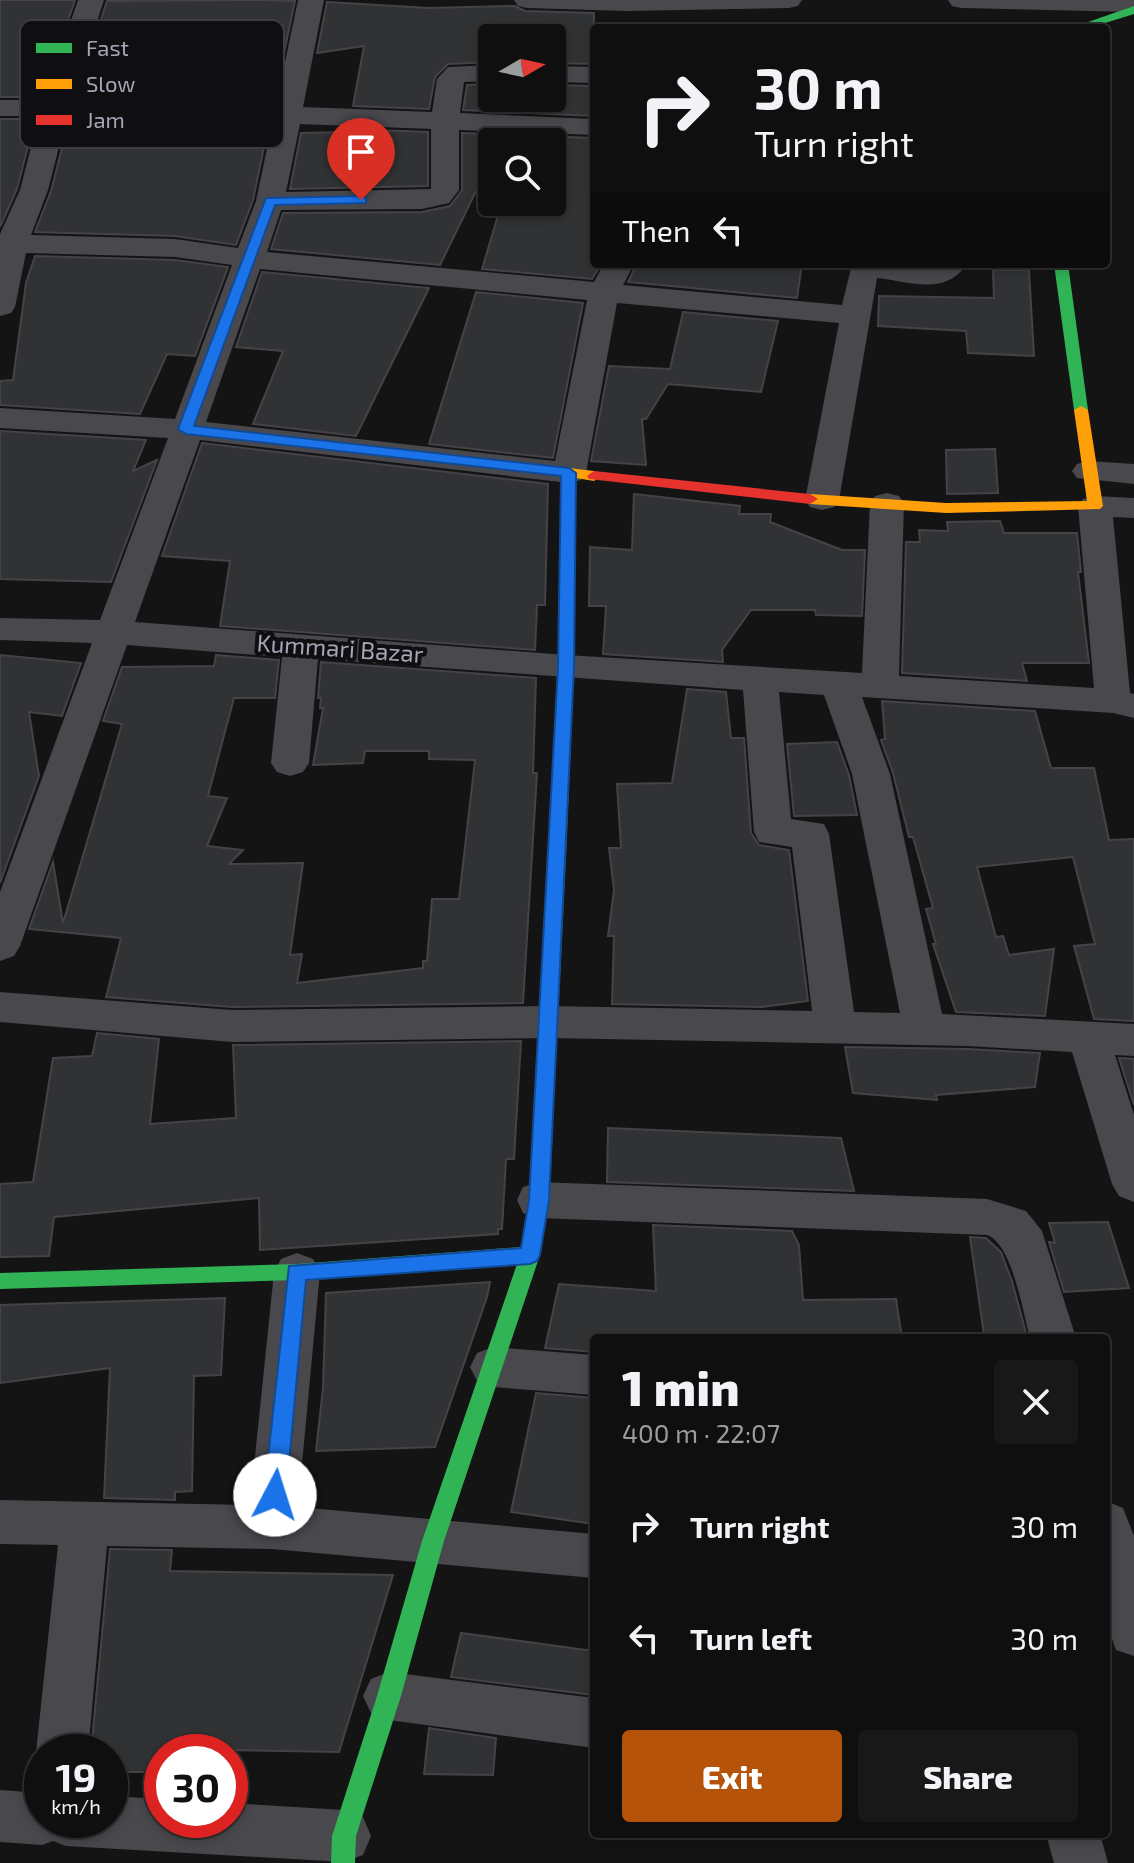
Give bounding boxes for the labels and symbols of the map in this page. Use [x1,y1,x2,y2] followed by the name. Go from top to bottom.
[20,20,284,148] legend
[478,24,566,112] north arrow
[86,34,129,60] text: Fast
[86,70,135,96] text: Slow
[86,106,125,132] text: Jam
[327,118,395,200] pin
[256,627,425,668] street label: Kummari Bazar
[233,1453,317,1537] position arrow
[144,1734,248,1838] speed limit sign: 30

